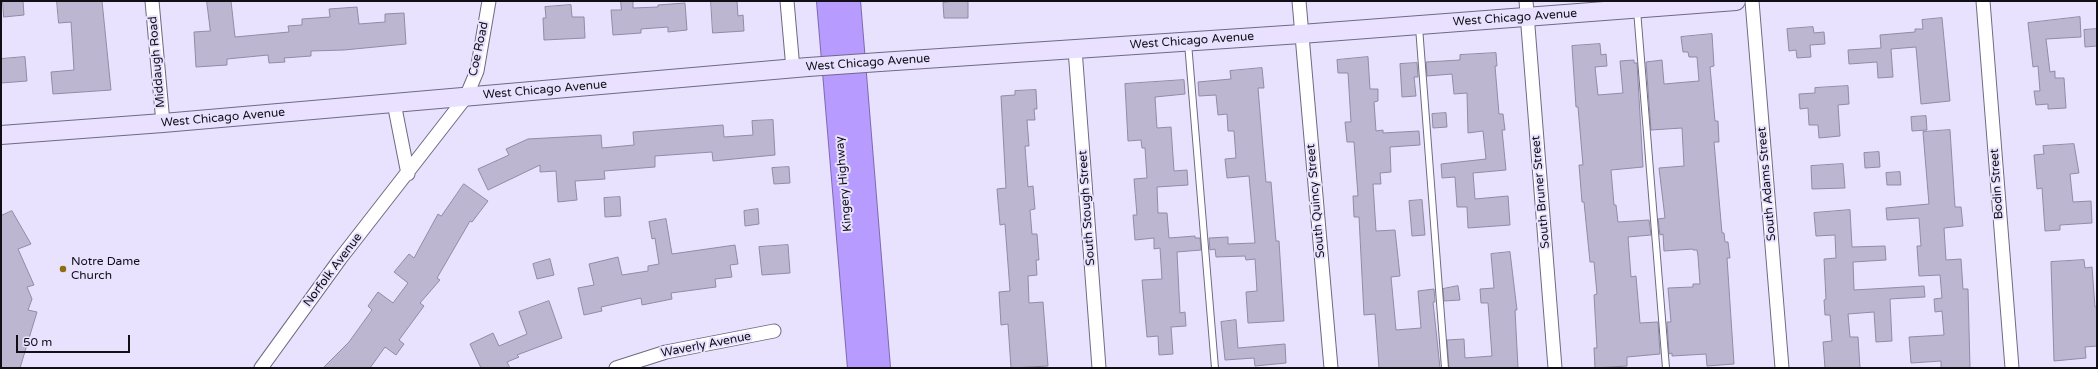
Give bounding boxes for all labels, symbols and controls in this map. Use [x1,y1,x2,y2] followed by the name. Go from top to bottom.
[1452,6,1578,30] street label: West Chicago Avenue
[146,16,168,108] street label: Middaugh Road
[466,20,492,78] street label: Coe Road
[1129,29,1255,53] street label: West Chicago Avenue
[805,51,931,75] street label: West Chicago Avenue
[482,77,608,103] street label: West Chicago Avenue
[160,105,286,131] street label: West Chicago Avenue
[1755,126,1779,242] street label: South Adams Street
[1529,135,1553,249] street label: South Bruner Street
[833,136,855,232] street label: Kingery Highway
[1304,143,1328,259] street label: South Quincy Street
[1987,148,2007,220] street label: Bodin Street
[1076,150,1098,266] street label: South Stough Street
[301,230,365,310] street label: Norfolk Avenue
[71,255,140,283] place label: Notre Dame Church
[58,264,68,274] marker: Notre Dame Church
[18,327,132,353] scale bar
[660,329,752,361] street label: Waverly Avenue
[23,335,52,349] text: 50 m

